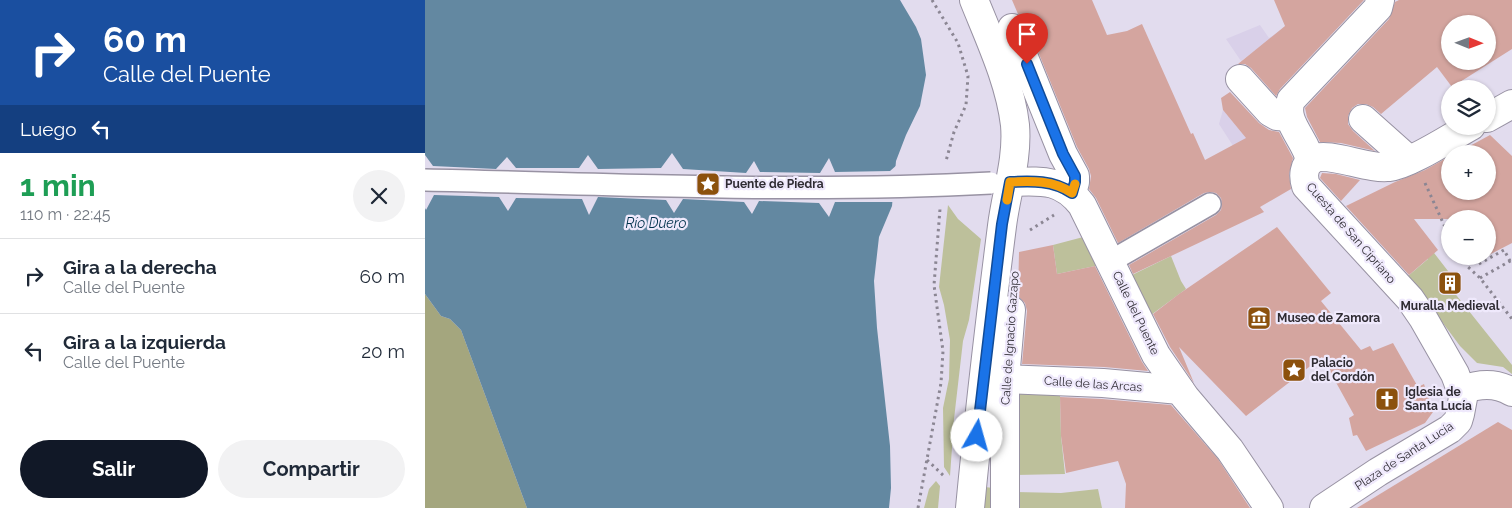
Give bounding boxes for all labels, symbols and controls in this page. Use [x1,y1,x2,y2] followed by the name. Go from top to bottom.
[1006,13,1048,64] pin
[1441,15,1496,70] north arrow
[1441,15,1496,265] map controls
[103,19,187,60] text: 60 m
[20,20,85,85] icon: right
[1013,20,1041,48] icon: arrive
[103,61,271,87] text: Calle del Puente
[1441,80,1496,135] button: layers
[87,115,115,143] icon: left
[20,118,77,140] text: Luego
[1441,145,1496,200] button: +
[20,168,96,203] text: 1 min
[353,170,405,222] button: close
[695,171,721,197] place icon: Puente de Piedra
[725,177,824,191] place label: Puente de Piedra
[1303,180,1399,286] street label: Cuesta de San Cipriano
[20,205,111,224] text: 110 m · 22:45
[1441,210,1496,265] button: −
[626,215,686,231] water label: Río Duero
[63,256,217,278] text: Gira a la derecha
[20,262,48,290] icon: right
[360,265,405,287] text: 60 m
[1110,269,1162,357] street label: Calle del Puente
[1437,270,1463,296] building icon: Muralla Medieval
[998,271,1022,405] street label: Calle de Ignacio Gazapo
[63,278,185,297] text: Calle del Puente
[1400,299,1500,313] place label: Muralla Medieval
[1246,305,1272,331] museum icon: Museo de Zamora
[1277,311,1380,325] place label: Museo de Zamora
[63,331,226,353] text: Gira a la izquierda
[20,337,48,365] icon: left
[361,340,405,362] text: 20 m
[63,353,185,372] text: Calle del Puente
[1311,356,1375,384] place label: Palacio del Cordón
[1281,357,1307,383] place icon: Palacio del Cordón
[1043,374,1143,394] street label: Calle de las Arcas
[1405,385,1472,413] place label: Iglesia de Santa Lucía
[1374,386,1400,412] church icon: Iglesia de Santa Lucía
[950,409,1002,461] position arrow
[1352,419,1456,493] street label: Plaza de Santa Lucía
[20,440,208,498] button: Salir
[218,440,405,498] button: Compartir

